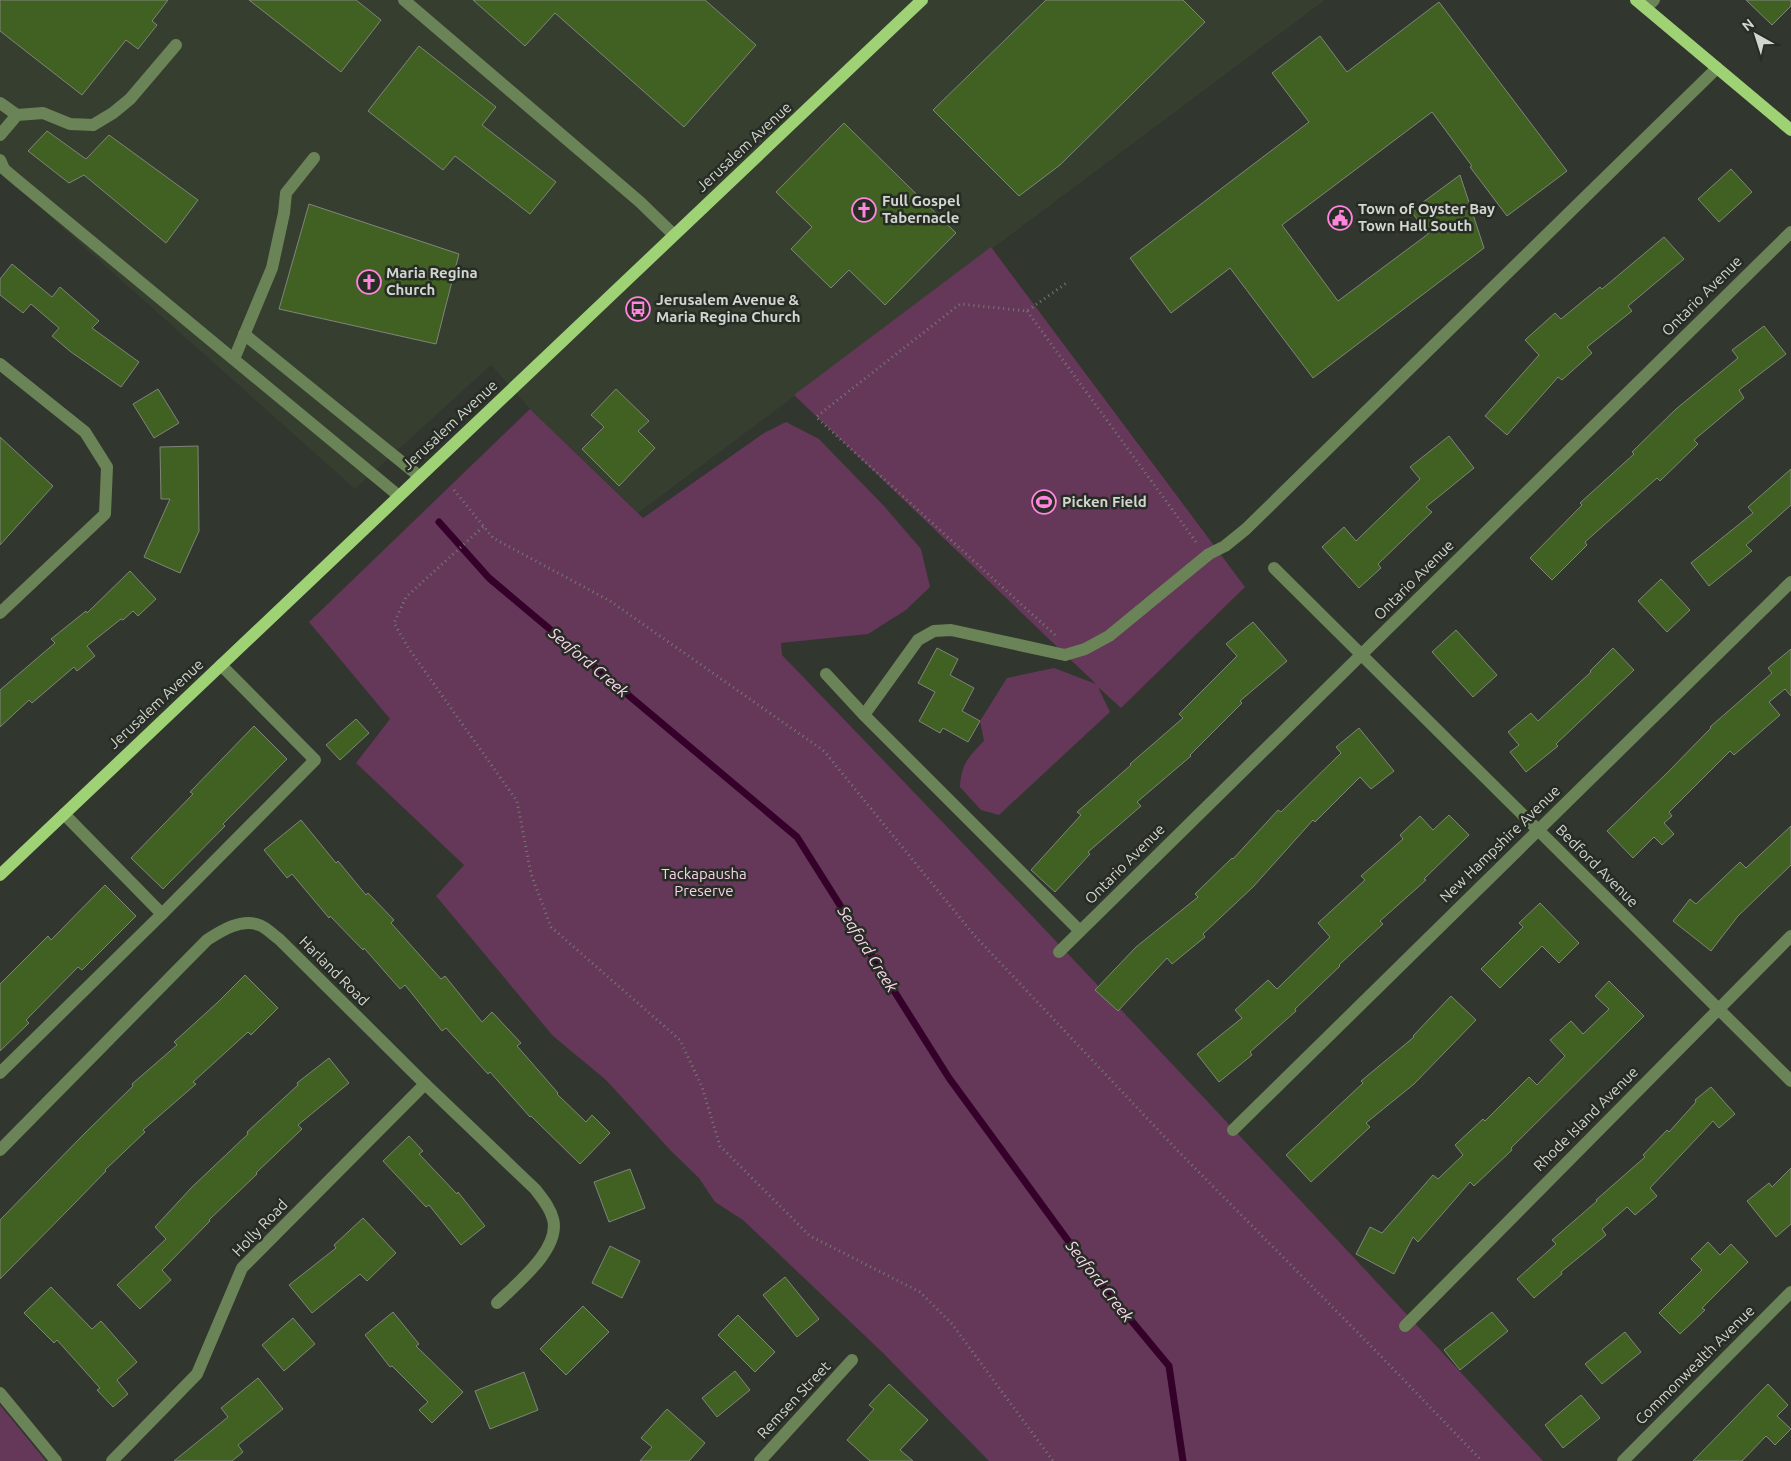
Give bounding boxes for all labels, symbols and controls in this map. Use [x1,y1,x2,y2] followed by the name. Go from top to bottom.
[1731,10,1781,60] north arrow
[1739,15,1757,34] text: N
[693,98,795,195] street label: Jerusalem Avenue
[882,192,961,226] place label: Full Gospel Tabernacle
[851,197,877,223] church icon: Full Gospel Tabernacle
[1358,200,1495,234] place label: Town of Oyster Bay Town Hall South
[1327,205,1353,231] public building icon: Town of Oyster Bay Town Hall South
[1658,252,1745,339] street label: Ontario Avenue
[386,264,478,298] place label: Maria Regina Church
[356,269,382,295] church icon: Maria Regina Church
[656,291,801,325] place label: Jerusalem Avenue & Maria Regina Church
[625,296,651,322] bus stop icon: Jerusalem Avenue & Maria Regina Church
[399,376,501,473] street label: Jerusalem Avenue
[1031,489,1057,515] sports icon: Picken Field
[1062,493,1147,510] place label: Picken Field
[1370,536,1457,623] street label: Ontario Avenue
[545,623,633,701] water label: Seaford Creek
[105,655,207,752] street label: Jerusalem Avenue
[1436,782,1563,906] street label: New Hampshire Avenue
[1081,820,1168,907] street label: Ontario Avenue
[1553,821,1642,910] street label: Bedford Avenue
[661,865,747,899] park label: Tackapausha Preserve
[834,902,902,996] water label: Seaford Creek
[296,933,372,1009] street label: Harland Road
[1530,1063,1641,1174] street label: Rhode Island Avenue
[228,1196,291,1260] street label: Holly Road
[1062,1236,1138,1326] water label: Seaford Creek
[1632,1302,1758,1428] street label: Commonwealth Avenue
[754,1358,834,1442] street label: Remsen Street

